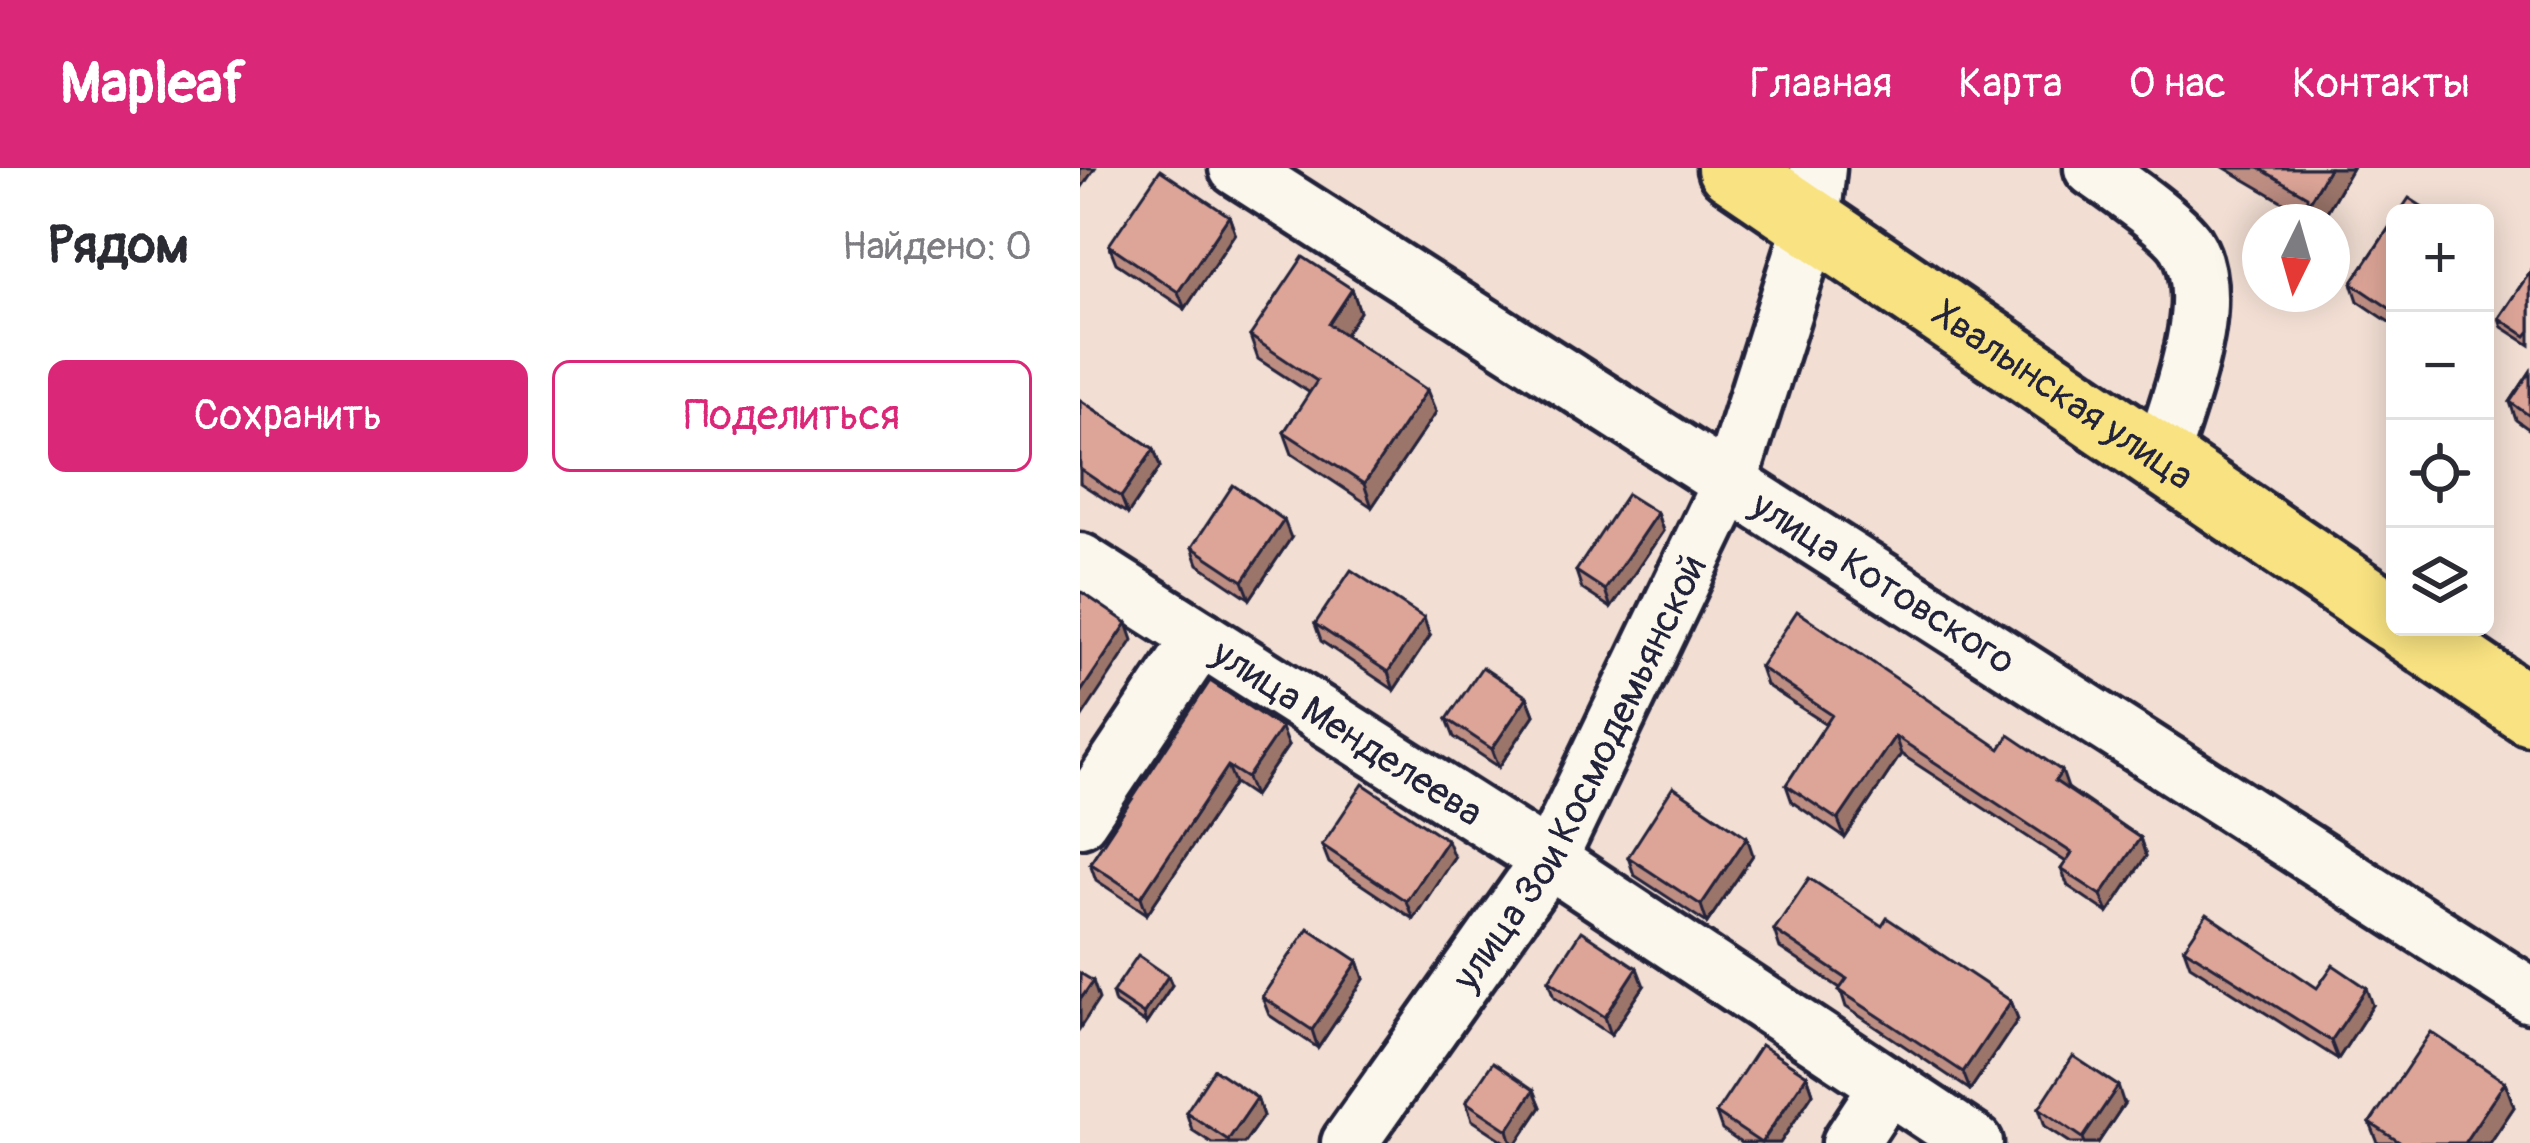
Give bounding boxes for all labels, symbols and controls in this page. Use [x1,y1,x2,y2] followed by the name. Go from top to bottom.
[60,49,246,120] text: Mapleaf
[1750,58,1892,110] text: Главная
[1958,58,2062,110] text: Карта
[2128,58,2226,110] text: О нас
[2292,58,2470,110] text: Контакты
[2242,204,2350,312] north arrow
[2386,204,2494,636] map controls
[2386,204,2494,312] button: +
[48,214,189,278] text: Рядом
[842,222,1032,271] text: Найдено: 0
[1923,289,2203,501] street label: Хвалынская улица
[2386,312,2494,420] button: −
[48,360,528,472] button: Сохранить
[552,360,1032,472] button: Поделиться
[2386,420,2494,528] button: locate
[1741,480,2024,686] street label: улица Котовского
[2386,528,2494,636] button: layers
[1441,547,1718,1001] street label: улица Зои Космодемьянской
[1202,628,1492,838] street label: улица Менделеева

